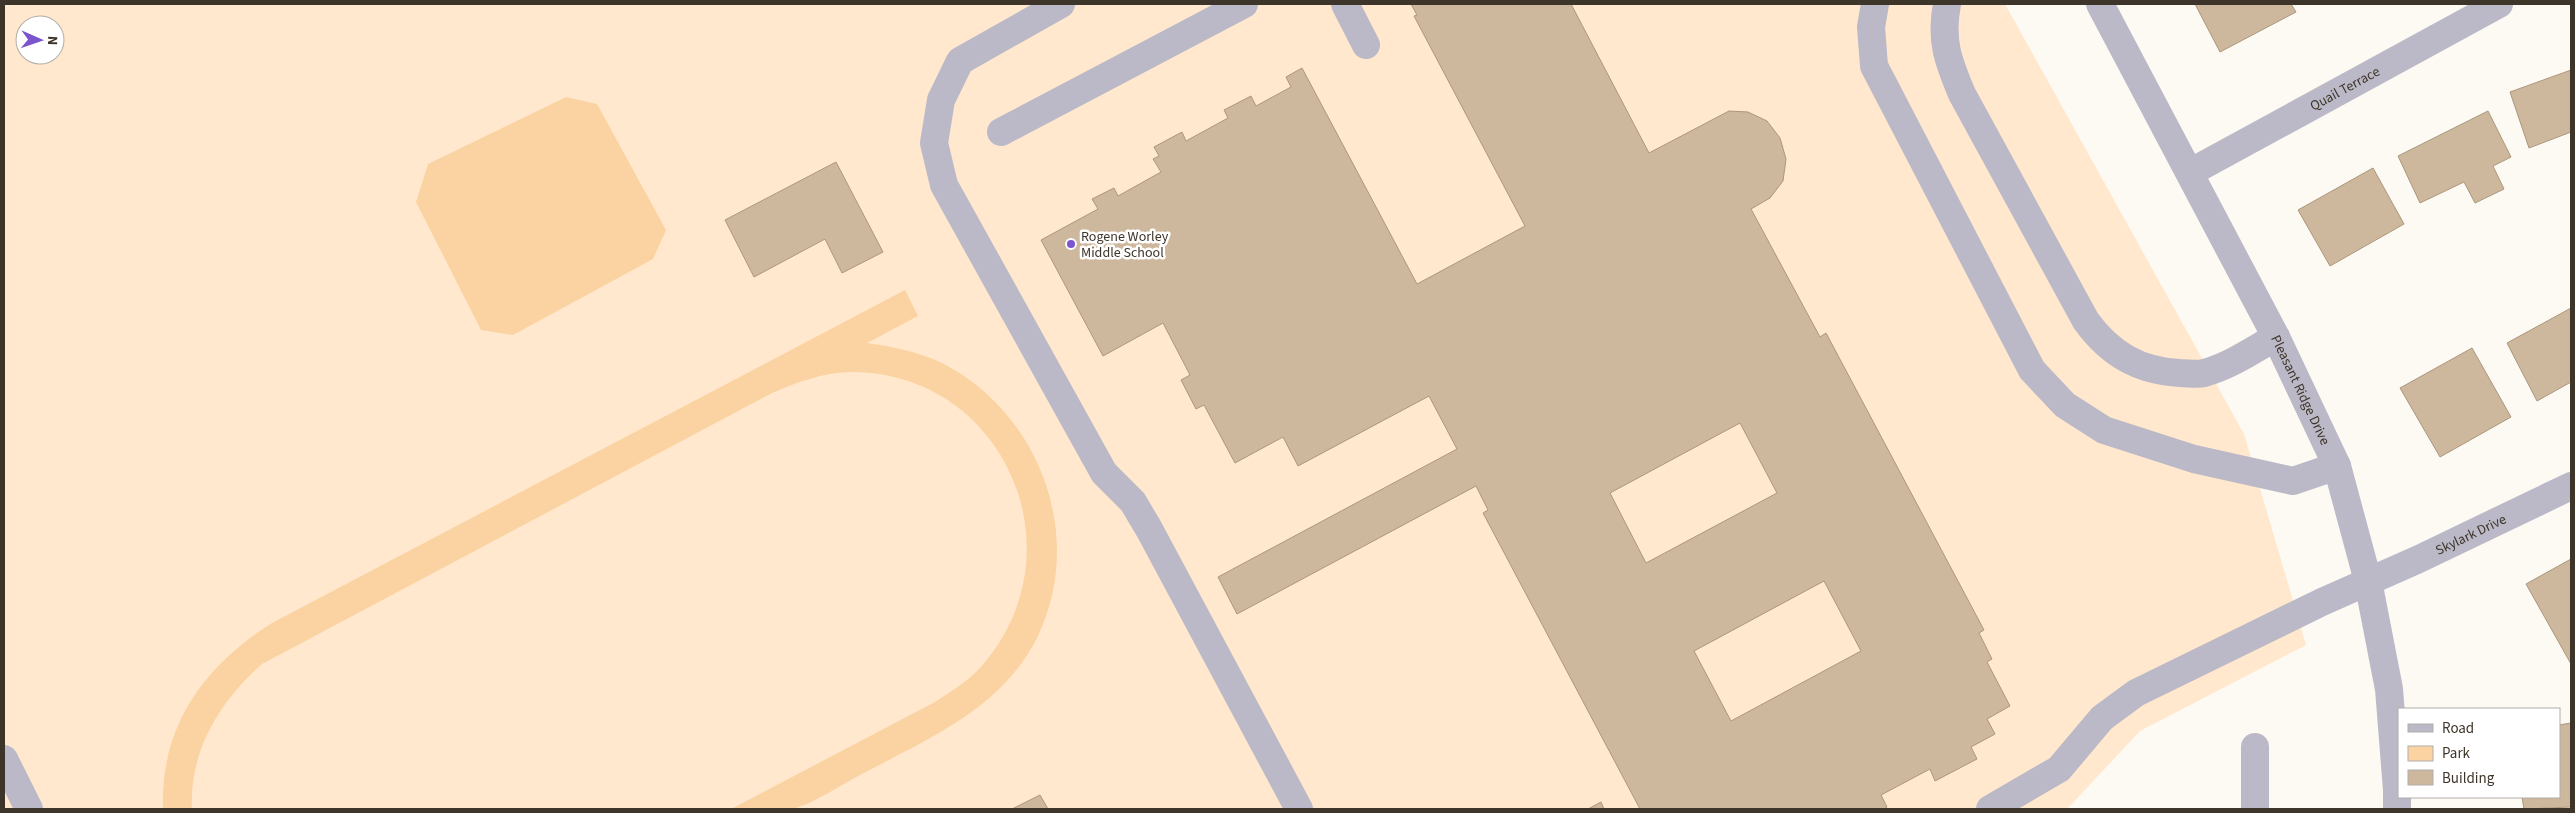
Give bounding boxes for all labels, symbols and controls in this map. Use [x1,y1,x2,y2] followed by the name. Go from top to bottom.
[15,15,65,65] north arrow
[42,35,62,45] text: N
[2307,62,2384,116] street label: Quail Terrace
[1081,227,1169,263] place label: Rogene Worley Middle School
[1065,238,1077,250] marker: Rogene Worley Middle School
[2265,332,2335,449] street label: Pleasant Ridge Drive
[2432,510,2510,561] street label: Skylark Drive
[2398,708,2560,798] legend
[2442,718,2474,739] text: Road
[2442,743,2471,764] text: Park
[2442,768,2495,789] text: Building

